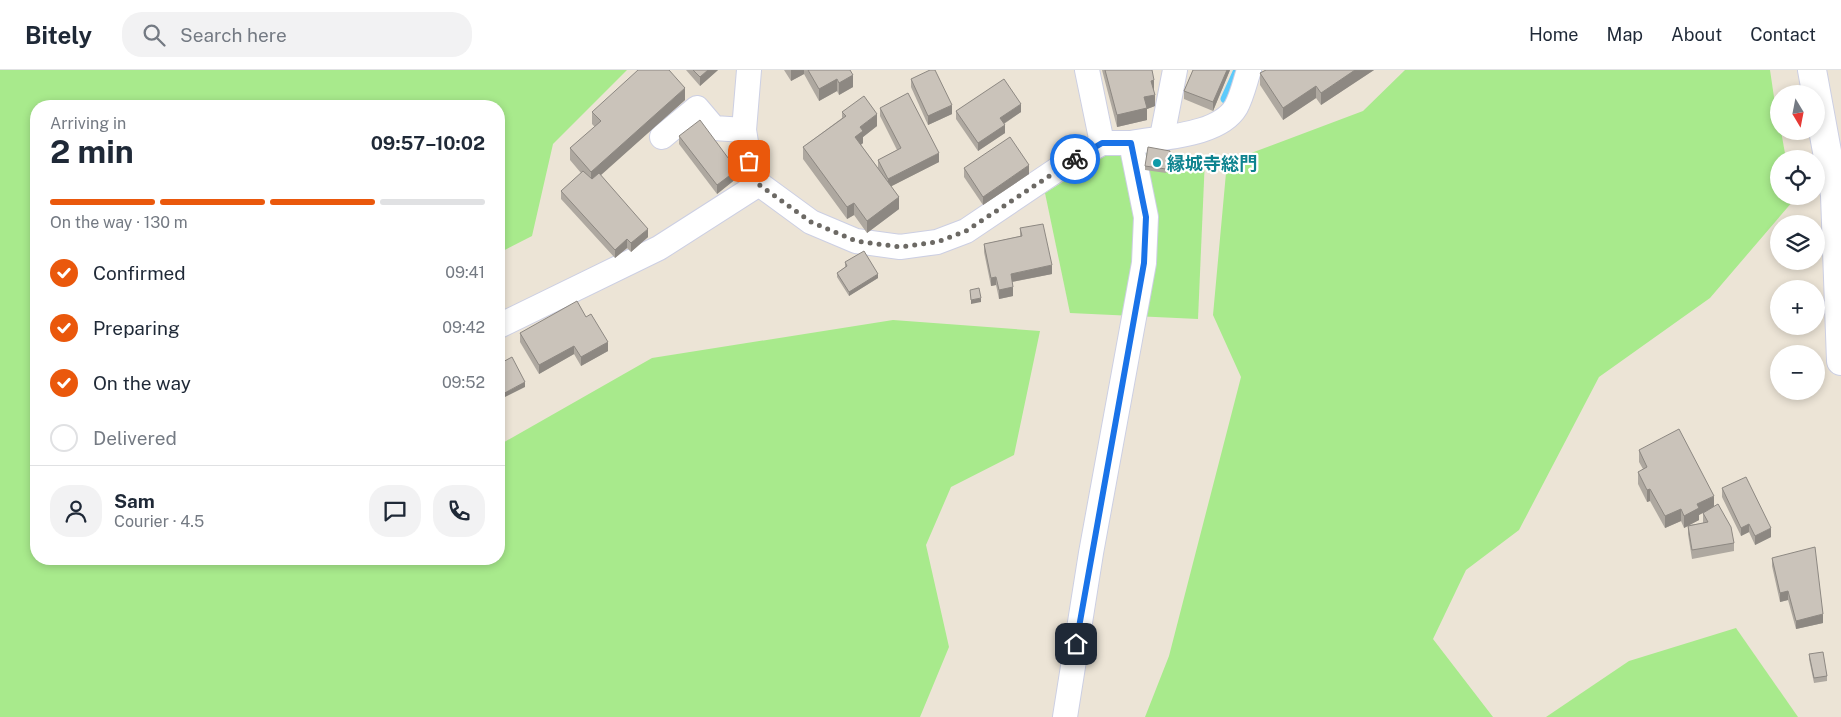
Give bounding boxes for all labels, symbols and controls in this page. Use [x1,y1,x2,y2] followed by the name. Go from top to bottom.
[122,12,472,57] search box
[25,21,92,49] text: Bitely
[140,21,168,49] icon: search
[180,24,287,46] text: Search here
[1529,24,1579,45] text: Home
[1607,24,1643,45] text: Map
[1671,24,1722,45] text: About
[1750,24,1816,45] text: Contact
[1770,85,1825,140] north arrow
[1770,85,1825,400] map controls
[50,114,126,133] text: Arriving in
[371,132,485,154] text: 09:57–10:02
[50,133,134,170] text: 2 min
[1050,134,1100,184] courier
[728,140,770,182] pin
[1061,145,1089,173] icon: bike
[735,147,763,175] icon: bag
[1770,150,1825,205] button: locate
[1167,153,1257,174] place label: 縁城寺総門
[1151,157,1163,169] marker: 縁城寺総門
[50,213,188,232] text: On the way · 130 m
[1770,215,1825,270] button: layers
[50,259,78,287] icon: check
[93,262,186,284] text: Confirmed
[445,263,485,282] text: 09:41
[1770,280,1825,335] button: +
[50,314,78,342] icon: check
[93,317,180,339] text: Preparing
[442,318,485,337] text: 09:42
[1770,345,1825,400] button: −
[50,369,78,397] icon: check
[93,372,191,394] text: On the way
[442,373,485,392] text: 09:52
[93,427,177,449] text: Delivered
[50,485,102,537] button: person
[369,485,421,537] button: chat
[433,485,485,537] button: phone
[114,490,155,512] text: Sam
[114,512,204,531] text: Courier · 4.5
[1055,623,1097,665] pin
[1062,630,1090,658] icon: home

